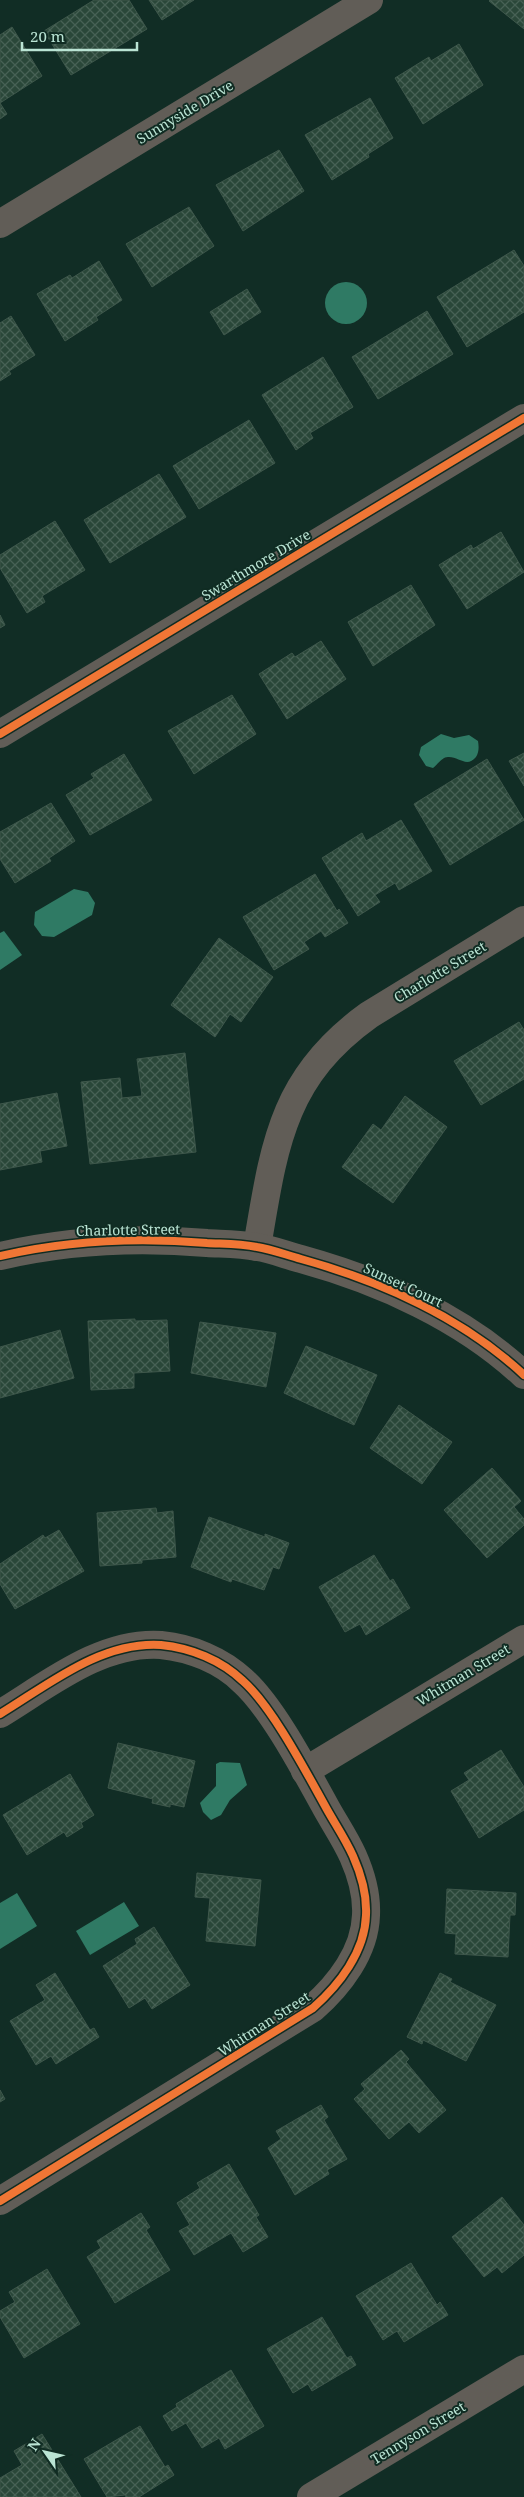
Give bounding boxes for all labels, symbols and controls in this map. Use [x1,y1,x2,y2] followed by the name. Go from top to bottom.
[22,20,138,52] scale bar
[30,26,65,46] text: 20 m
[133,75,237,148] street label: Sunnyside Drive
[198,525,314,605] street label: Swarthmore Drive
[390,937,489,1007] street label: Charlotte Street
[76,1219,180,1240] street label: Charlotte Street
[361,1258,446,1311] street label: Sunset Court
[413,1639,513,1710] street label: Whitman Street
[214,1987,313,2060] street label: Whitman Street
[367,2397,469,2468] street label: Tennyson Street
[20,2427,70,2477] north arrow
[23,2435,45,2454] text: N

